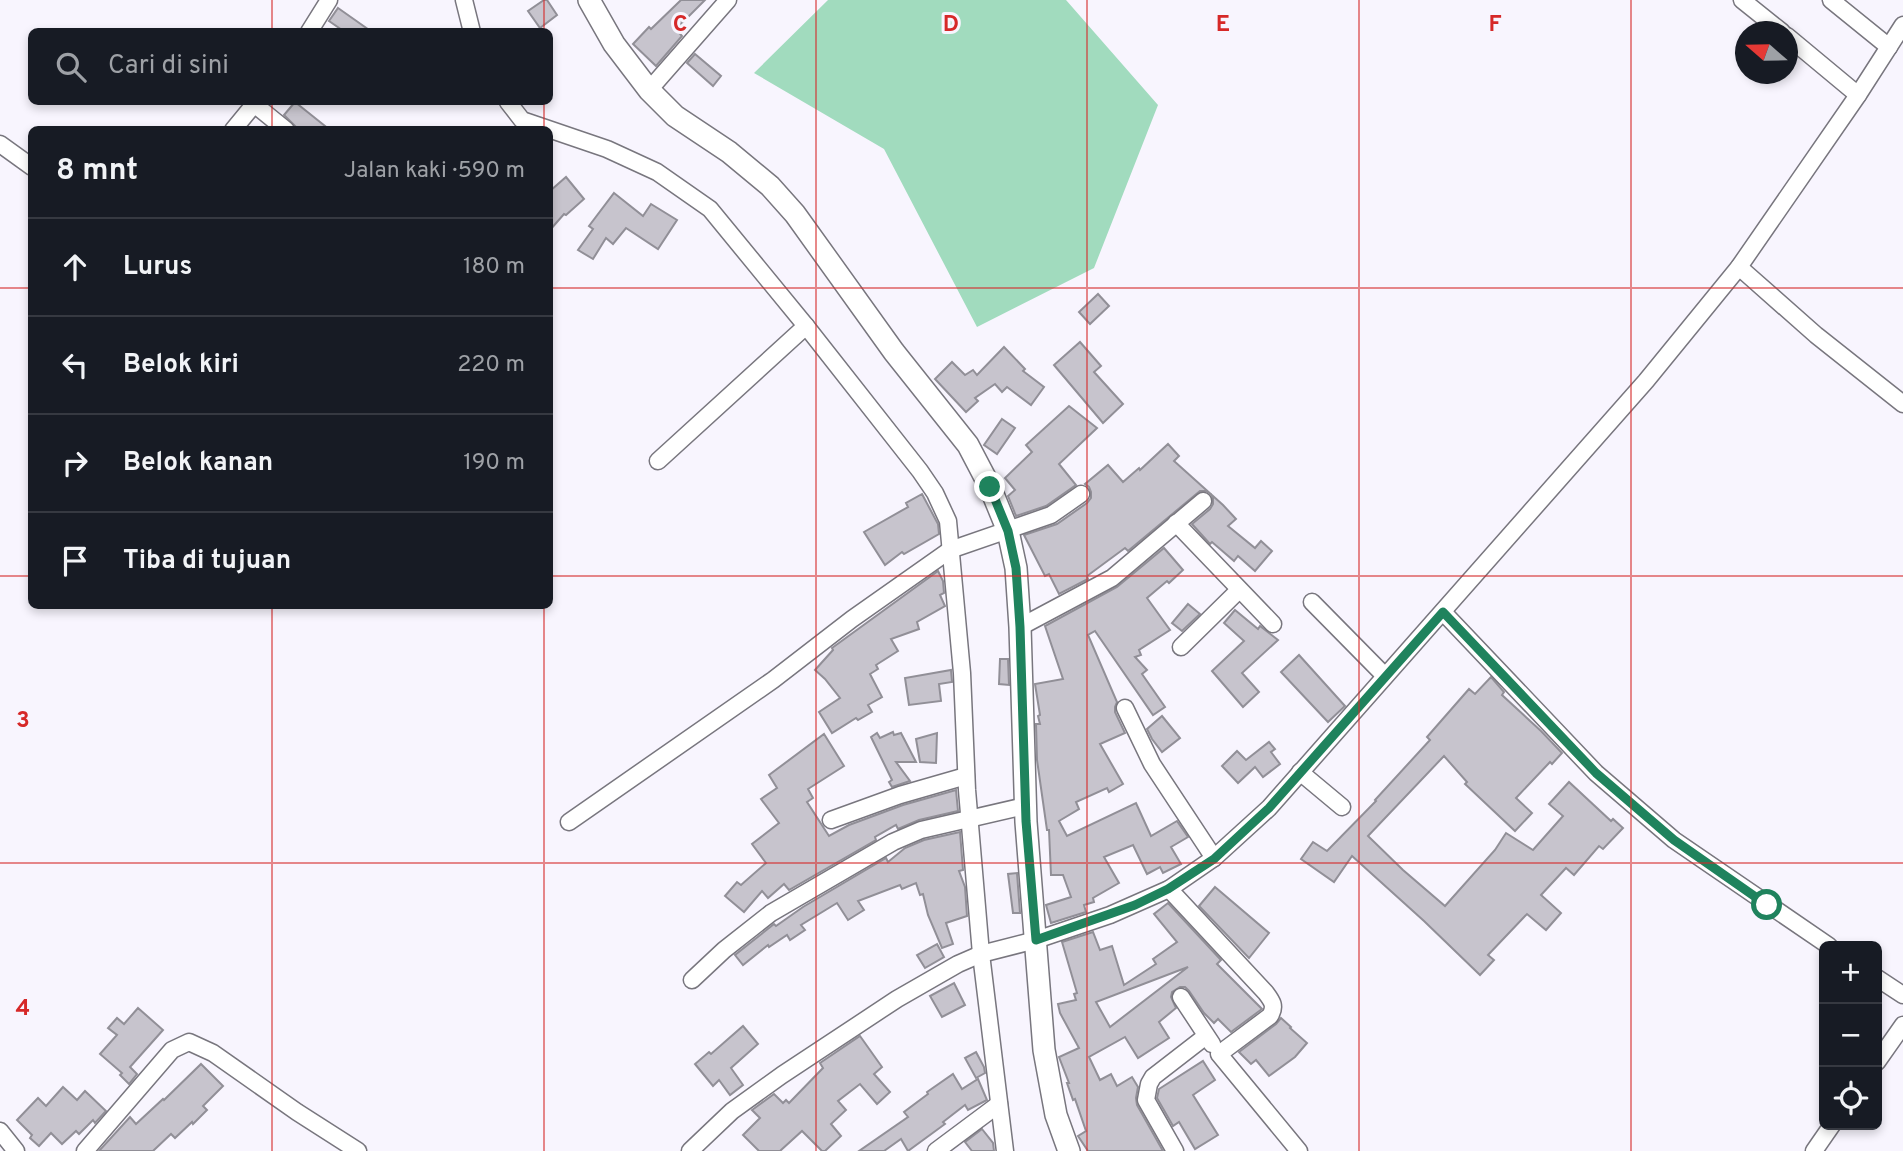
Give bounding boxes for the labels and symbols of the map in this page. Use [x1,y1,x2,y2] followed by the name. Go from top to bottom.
[673,11,687,40] text: C
[943,11,959,40] text: D
[1216,11,1230,40] text: E
[1488,11,1502,40] text: F
[1735,21,1798,84] north arrow
[974,471,1005,502] route end
[16,707,30,736] text: 3
[1751,889,1782,920] route start
[16,995,30,1024] text: 4

